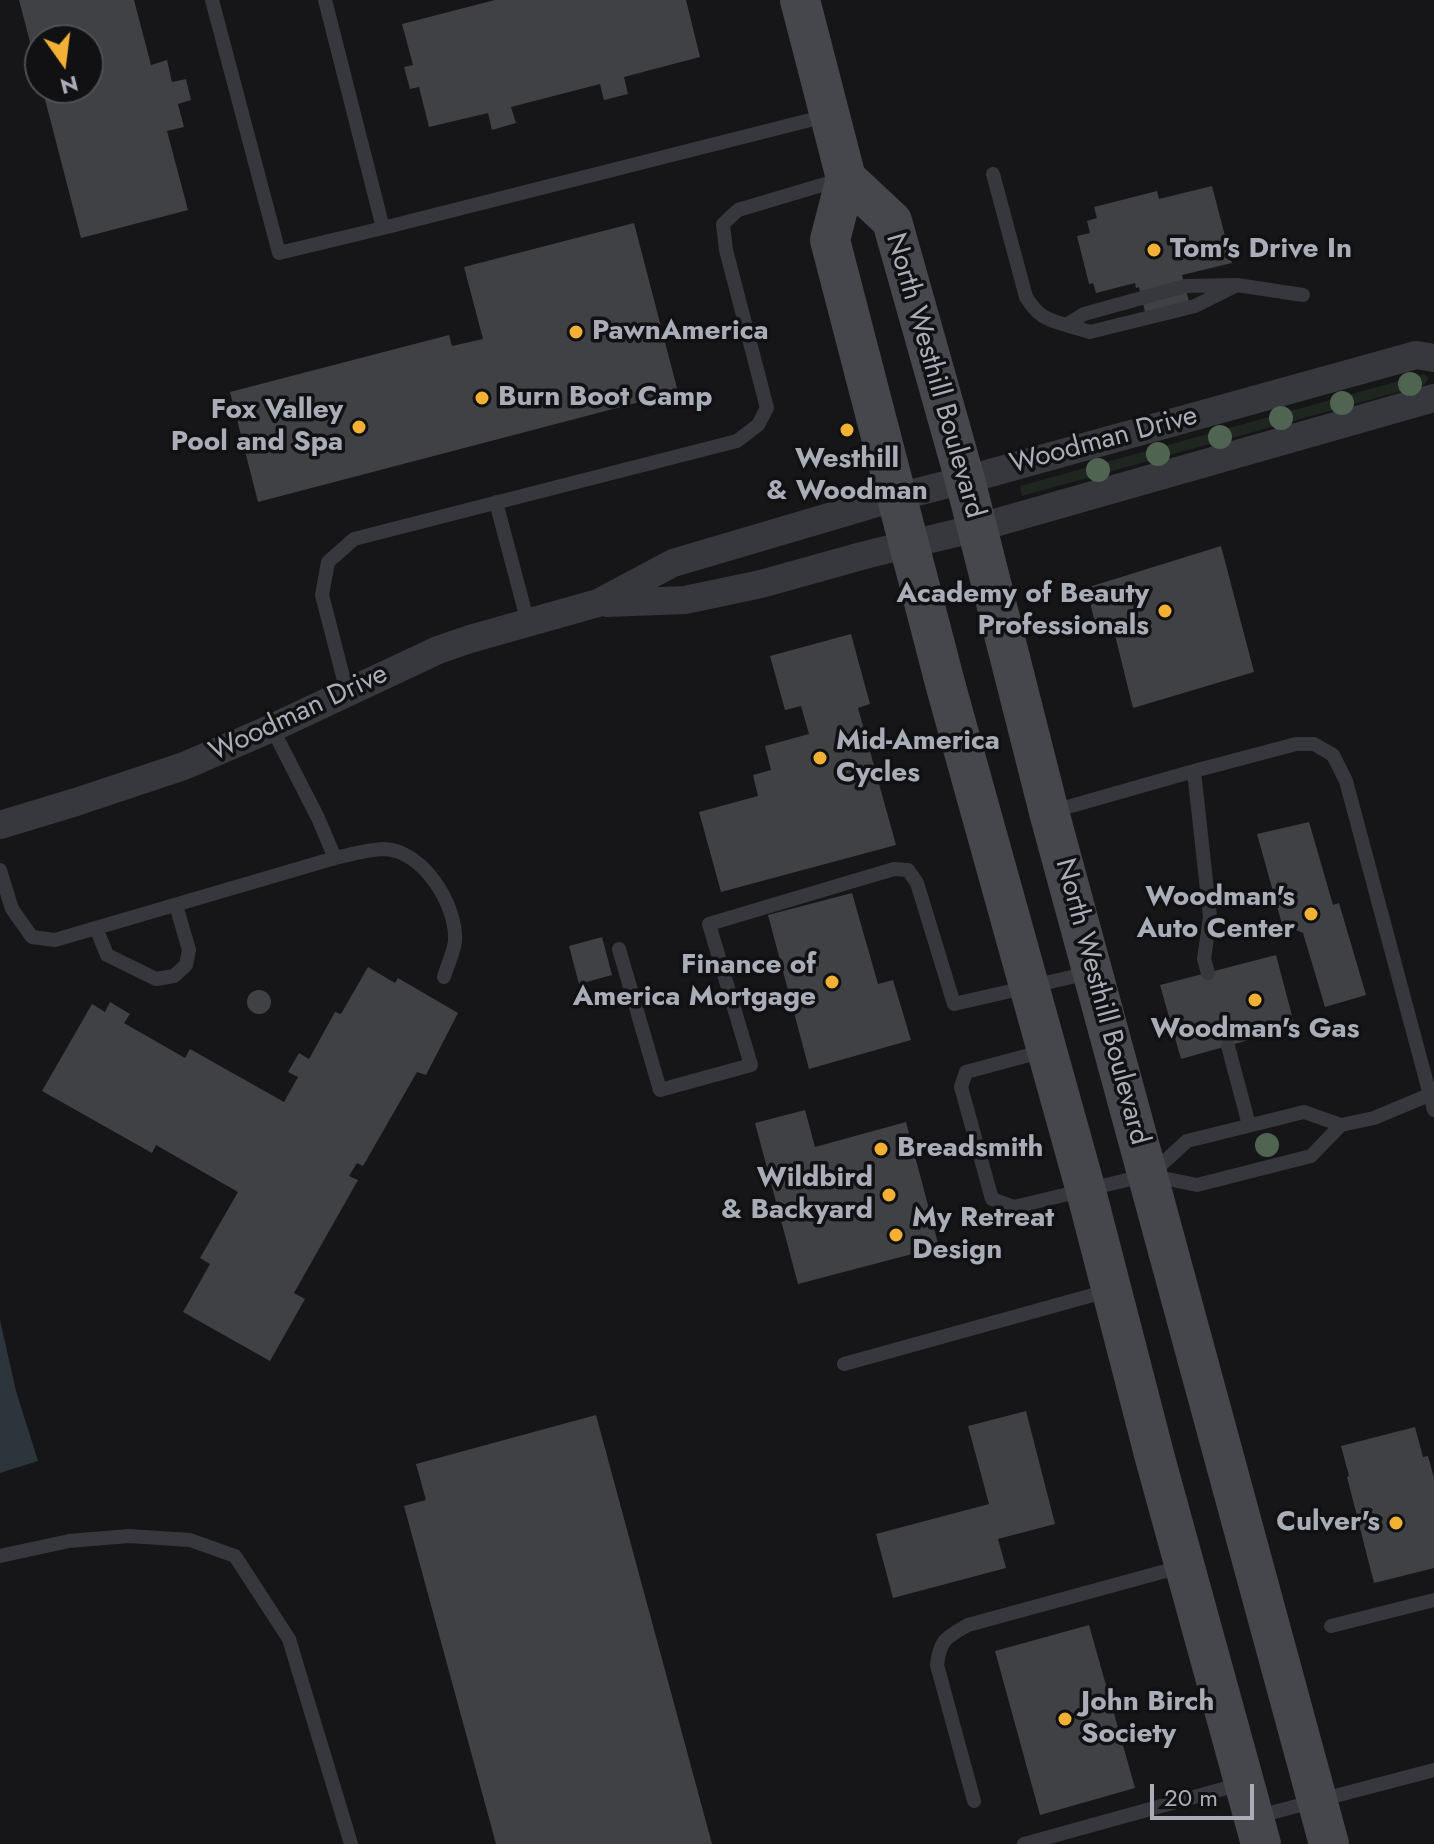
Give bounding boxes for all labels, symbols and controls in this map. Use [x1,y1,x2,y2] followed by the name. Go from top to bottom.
[24,24,104,104] north arrow
[57,68,82,103] text: N
[877,230,991,522] street label: North Westhill Boulevard
[1170,233,1352,267] place label: Tom's Drive In
[1145,241,1163,259] marker: Tom's Drive In
[592,315,769,349] place label: PawnAmerica
[567,323,585,341] marker: PawnAmerica
[498,381,713,415] place label: Burn Boot Camp
[473,389,491,407] marker: Burn Boot Camp
[171,394,343,460] place label: Fox Valley Pool and Spa
[1007,400,1201,482] street label: Woodman Drive
[350,418,368,436] marker: Fox Valley Pool and Spa
[838,421,856,439] marker: Westhill & Woodman
[766,443,928,509] place label: Westhill & Woodman
[896,578,1149,644] place label: Academy of Beauty Professionals
[1156,602,1174,620] marker: Academy of Beauty Professionals
[205,658,393,770] street label: Woodman Drive
[836,725,1000,791] place label: Mid-America Cycles
[811,749,829,767] marker: Mid-America Cycles
[1047,855,1155,1149] street label: North Westhill Boulevard
[1137,881,1295,947] place label: Woodman's Auto Center
[1302,905,1320,923] marker: Woodman's Auto Center
[573,949,816,1015] place label: Finance of America Mortgage
[823,973,841,991] marker: Finance of America Mortgage
[1246,991,1264,1009] marker: Woodman's Gas
[1151,1013,1359,1047] place label: Woodman's Gas
[897,1132,1043,1166] place label: Breadsmith
[872,1140,890,1158] marker: Breadsmith
[721,1162,873,1228] place label: Wildbird & Backyard
[880,1186,898,1204] marker: Wildbird & Backyard
[912,1202,1054,1268] place label: My Retreat Design
[887,1226,905,1244] marker: My Retreat Design
[1276,1506,1380,1540] place label: Culver's
[1387,1514,1405,1532] marker: Culver's
[1081,1686,1214,1752] place label: John Birch Society
[1056,1710,1074,1728] marker: John Birch Society
[1154,1768,1258,1818] scale bar
[1164,1780,1218,1815] text: 20 m

